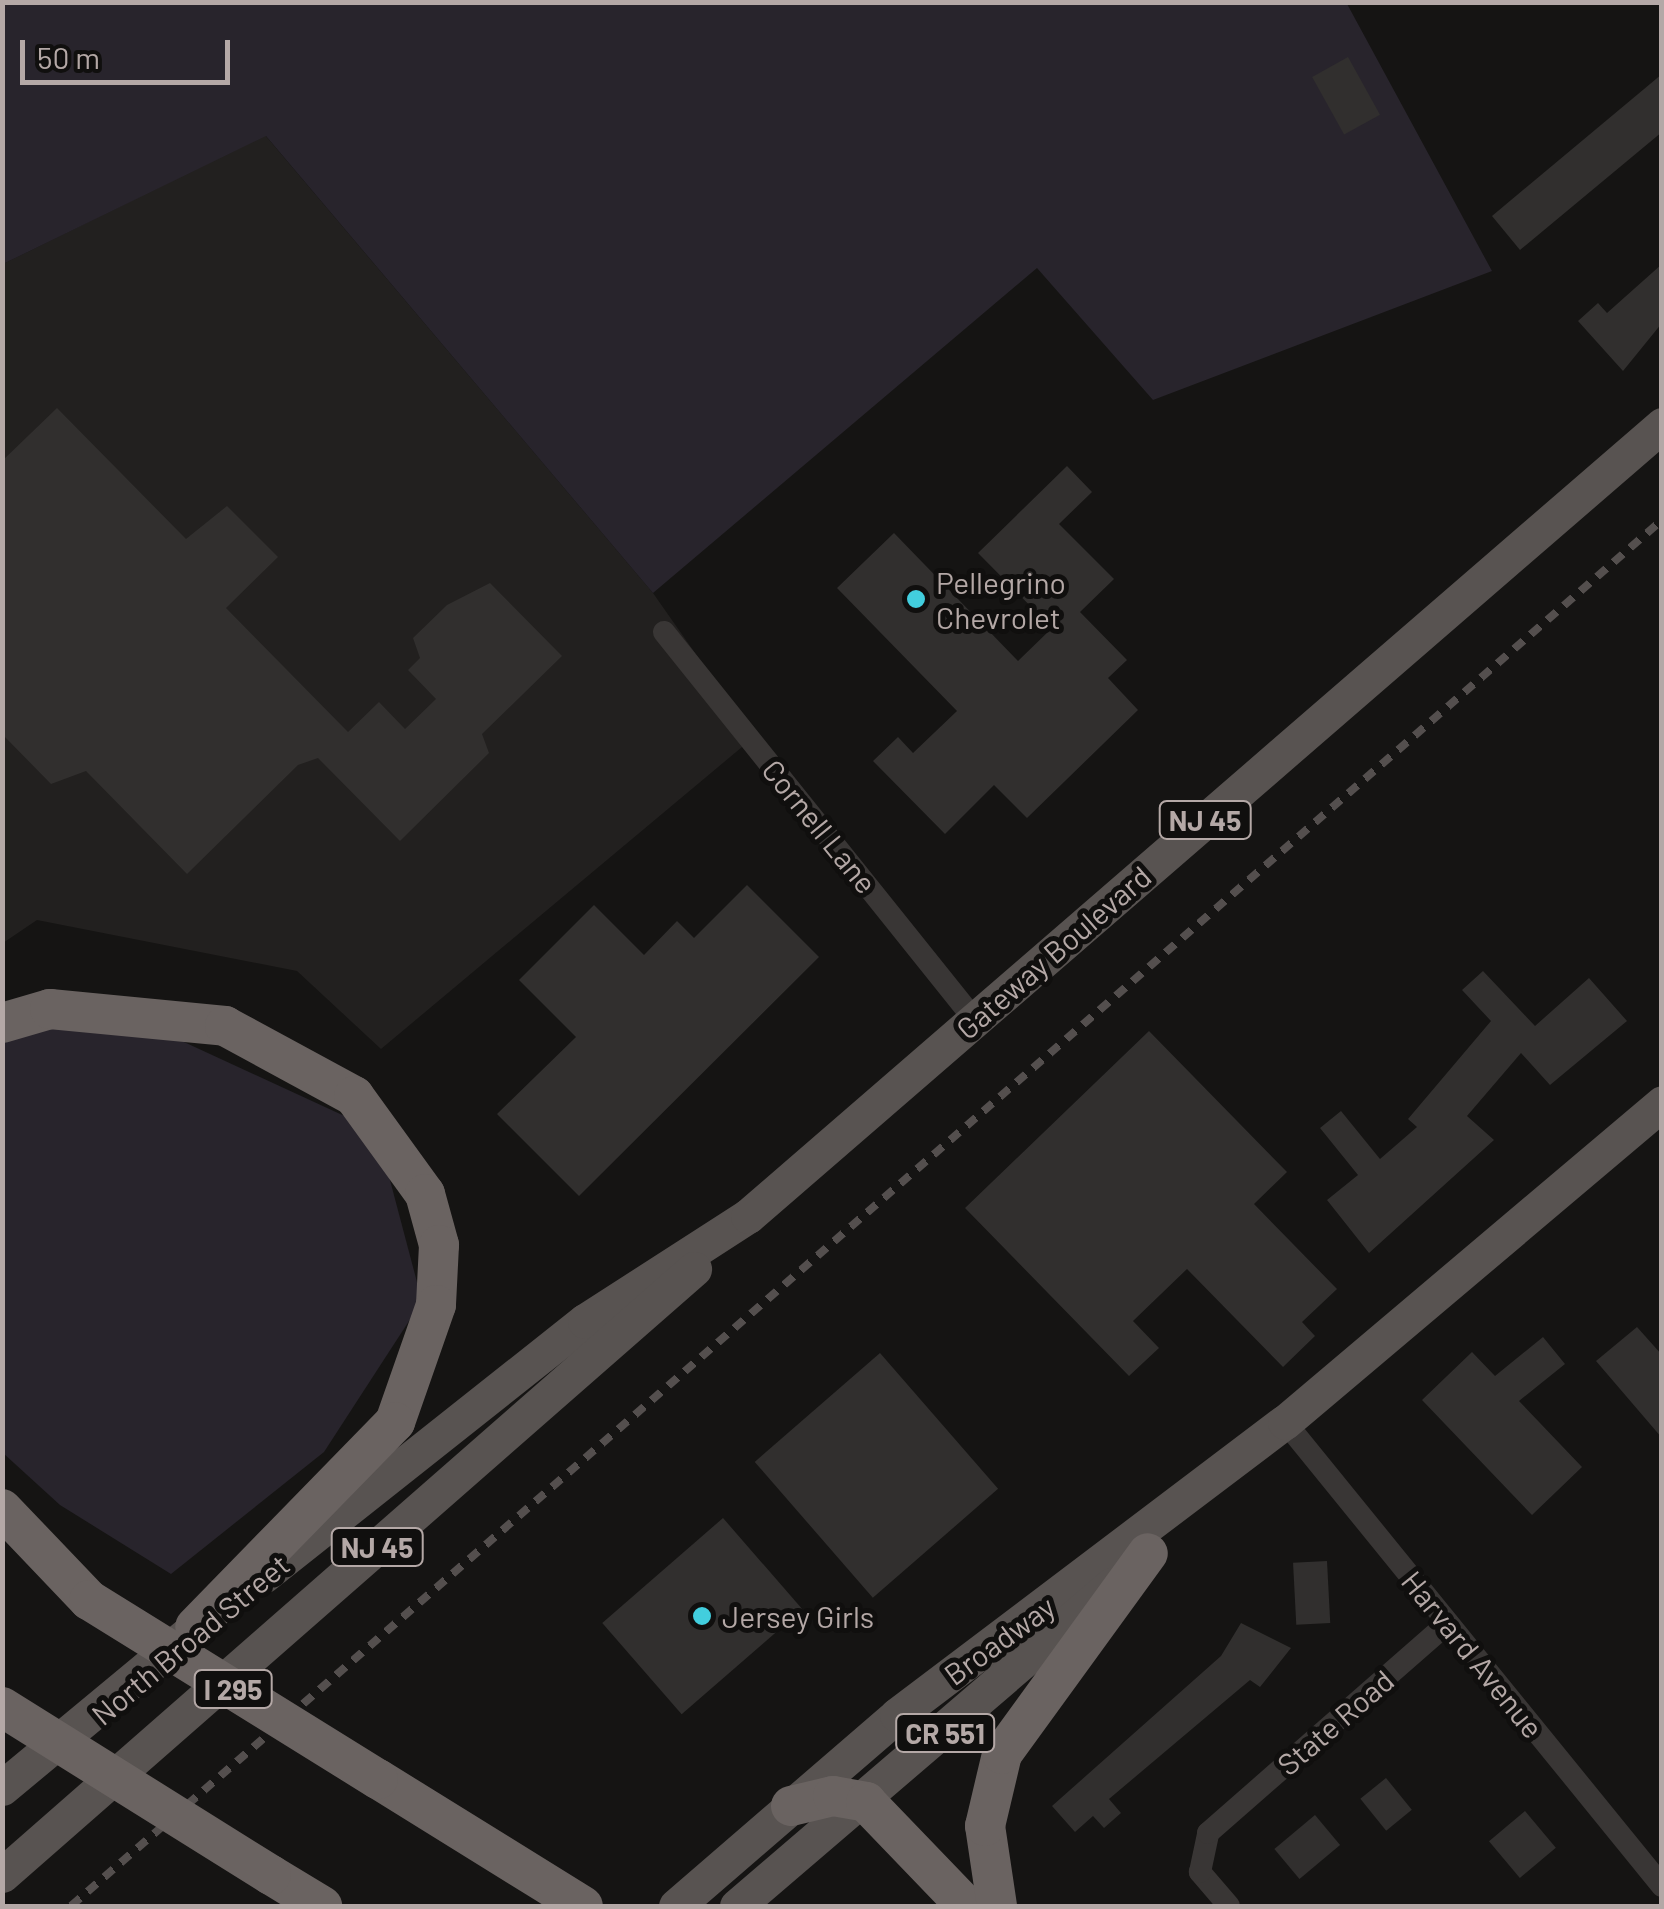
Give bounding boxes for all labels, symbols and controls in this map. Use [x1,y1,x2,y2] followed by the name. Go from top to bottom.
[25,20,235,82] scale bar
[37,39,100,75] text: 50 m
[936,564,1066,634] place label: Pellegrino Chevrolet
[905,588,927,610] marker: Pellegrino Chevrolet
[755,752,885,900] street label: Cornell Lane
[1158,797,1252,843] road number: NJ 45
[948,858,1158,1046] street label: Gateway Boulevard
[330,1524,424,1570] road number: NJ 45
[84,1546,296,1732] street label: North Broad Street
[1395,1563,1551,1745] street label: Harvard Avenue
[937,1588,1061,1692] street label: Broadway
[722,1598,874,1634] place label: Jersey Girls
[691,1605,713,1627] marker: Jersey Girls
[1269,1662,1401,1782] street label: State Road
[193,1666,273,1712] road number: I 295
[895,1710,995,1756] road number: CR 551

